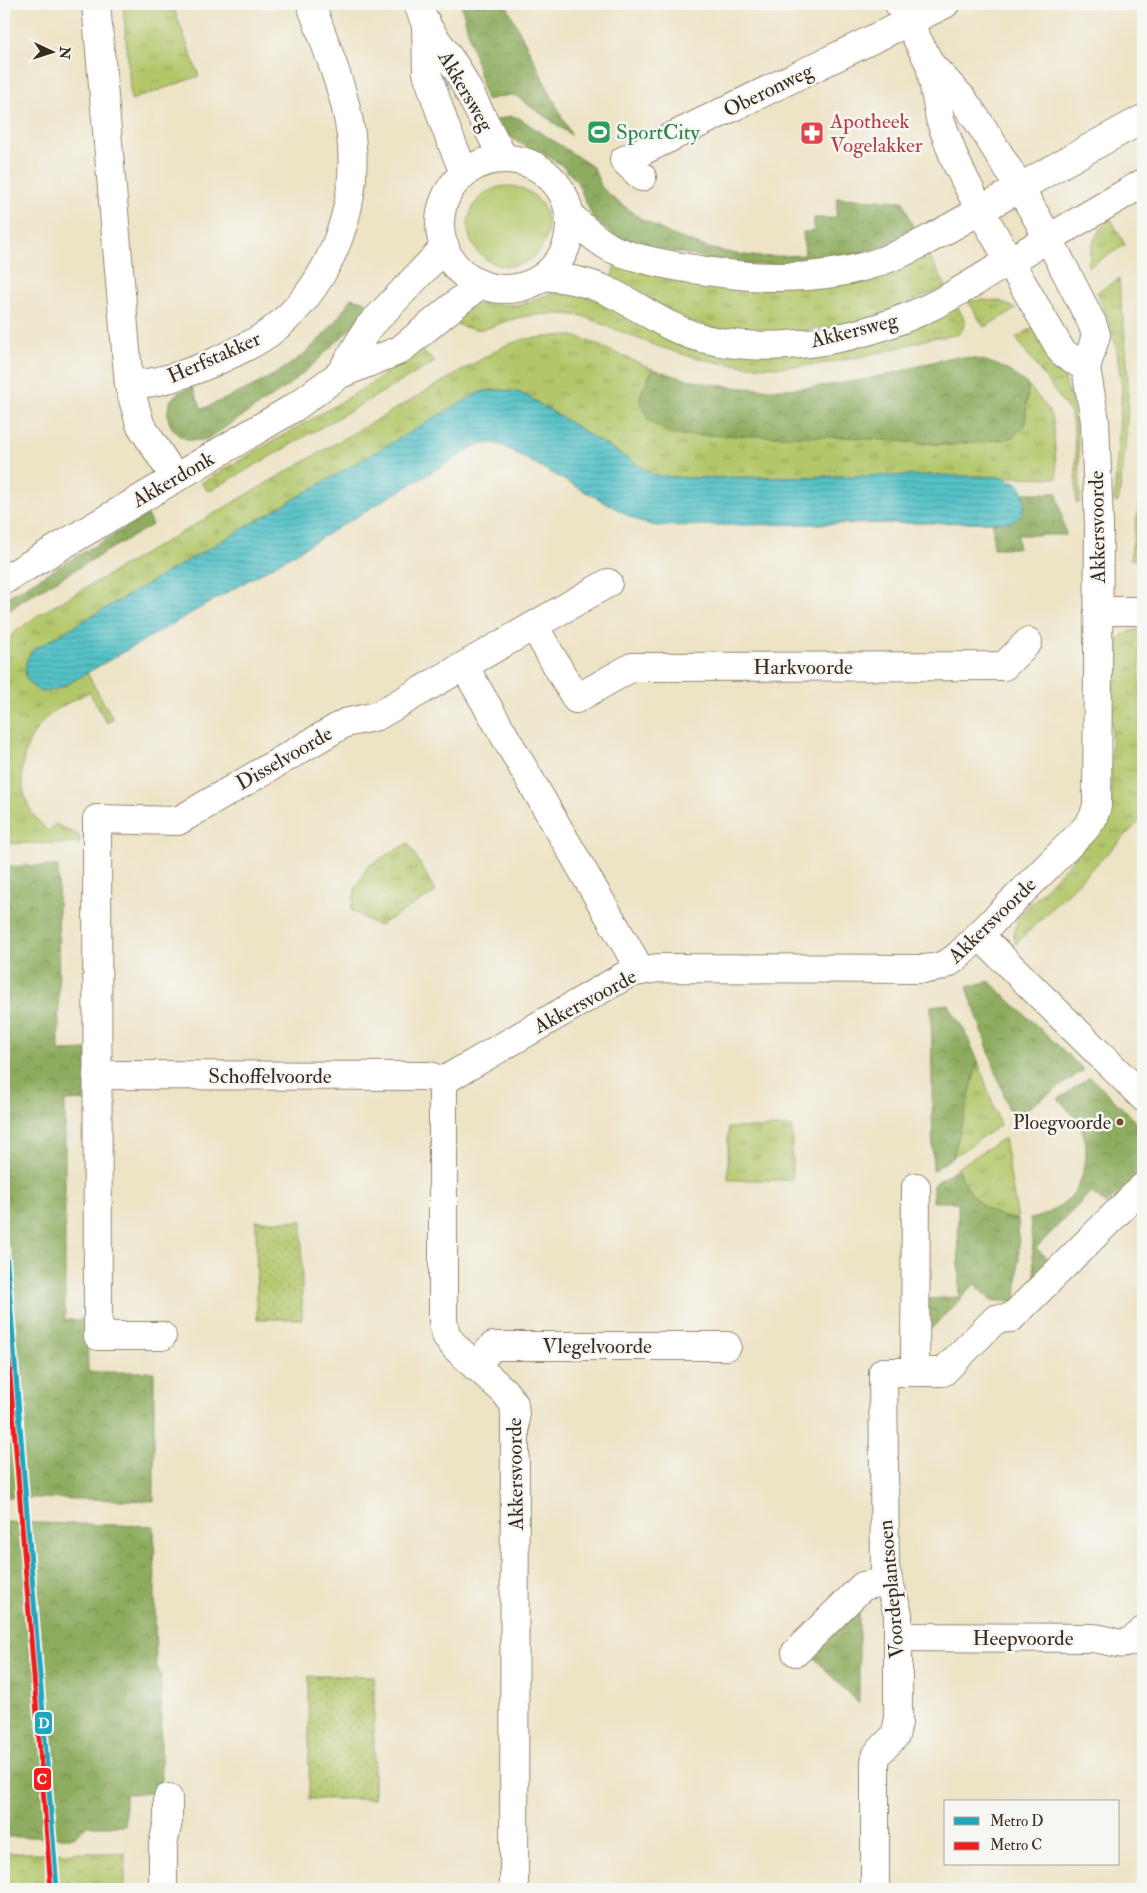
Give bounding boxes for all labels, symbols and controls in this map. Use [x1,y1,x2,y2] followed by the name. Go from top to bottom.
[28,28,78,78] north arrow
[56,45,73,60] text: N
[431,45,500,137] street label: Akkersweg
[719,57,818,124] street label: Oberonweg
[829,108,923,159] place label: Apotheek Vogelakker
[586,119,612,145] sports icon: SportCity
[616,119,701,146] place label: SportCity
[799,120,825,146] pharmacy icon: Apotheek Vogelakker
[807,306,901,355] street label: Akkersweg
[163,325,265,390] street label: Herfstakker
[126,445,219,514] street label: Akkerdonk
[1083,470,1112,585] street label: Akkersvoorde
[753,654,853,681] street label: Harkvoorde
[231,720,338,797] street label: Disselvoorde
[942,871,1042,970] street label: Akkersvoorde
[528,963,642,1040] street label: Akkersvoorde
[208,1063,332,1090] street label: Schoffelvoorde
[1013,1110,1111,1135] place label: Ploegvoorde
[1115,1117,1125,1127] marker: Ploegvoorde
[542,1333,652,1360] street label: Vlegelvoorde
[501,1417,530,1532] street label: Akkersvoorde
[872,1518,911,1659] street label: Voordeplantsoen
[973,1625,1074,1652] street label: Heepvoorde
[34,1711,53,1735] line badge: D
[38,1715,50,1732] text: D
[33,1767,52,1791] line badge: C
[37,1771,47,1788] text: C
[944,1800,1120,1866] legend
[990,1812,1044,1831] text: Metro D
[990,1836,1042,1855] text: Metro C

